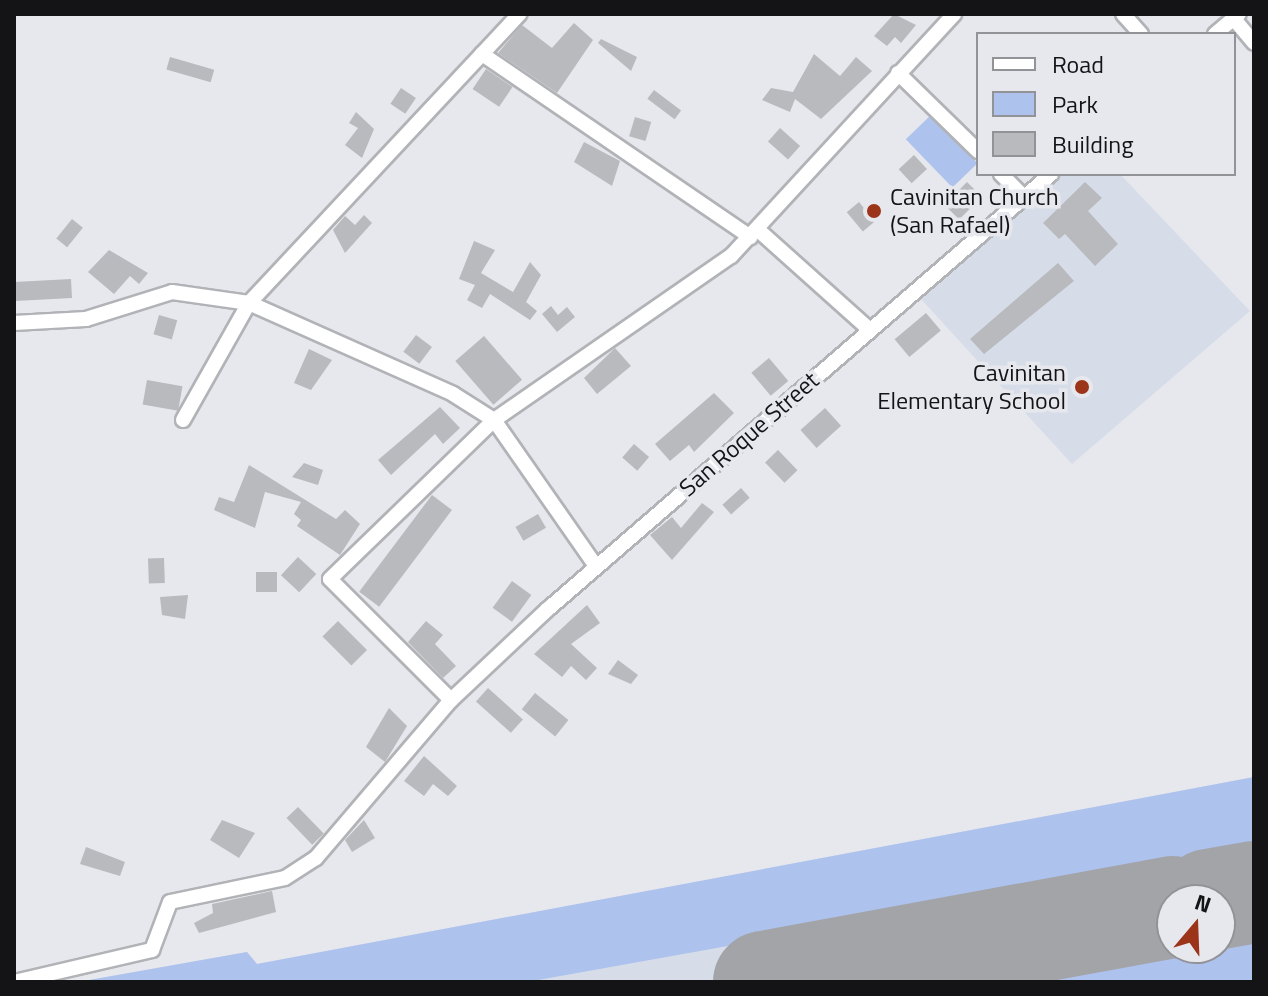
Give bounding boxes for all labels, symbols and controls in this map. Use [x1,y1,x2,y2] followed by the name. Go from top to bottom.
[976,32,1236,176] legend
[1052,46,1104,82] text: Road
[1052,86,1098,122] text: Park
[1052,126,1134,162] text: Building
[890,183,1059,239] place label: Cavinitan Church (San Rafael)
[865,202,883,220] marker: Cavinitan Church (San Rafael)
[877,359,1066,415] place label: Cavinitan Elementary School
[673,366,825,502] street label: San Roque Street
[1073,378,1091,396] marker: Cavinitan Elementary School
[1156,884,1236,964] north arrow
[1190,885,1216,922] text: N

